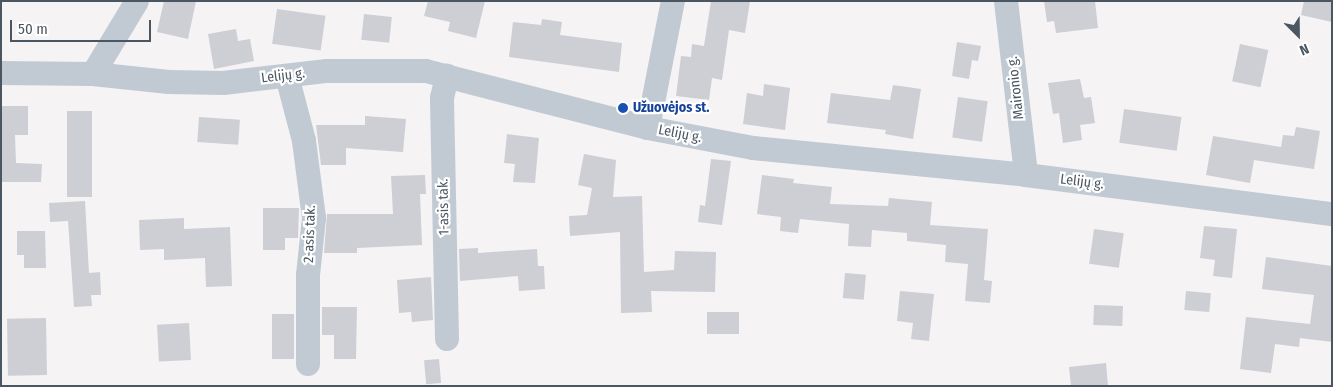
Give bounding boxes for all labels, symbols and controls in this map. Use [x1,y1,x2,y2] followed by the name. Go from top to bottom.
[12,10,154,42] scale bar
[1273,10,1323,60] north arrow
[18,20,48,38] text: 50 m
[1297,40,1311,59] text: N
[1004,56,1028,120] street label: Maironio g.
[260,65,306,87] street label: Lelijų g.
[633,100,710,116] place label: Užuovėjos st.
[617,102,629,114] marker: Užuovėjos st.
[657,122,703,146] street label: Lelijų g.
[1059,171,1105,193] street label: Lelijų g.
[435,178,453,236] street label: 1-asis tak.
[301,205,319,263] street label: 2-asis tak.

